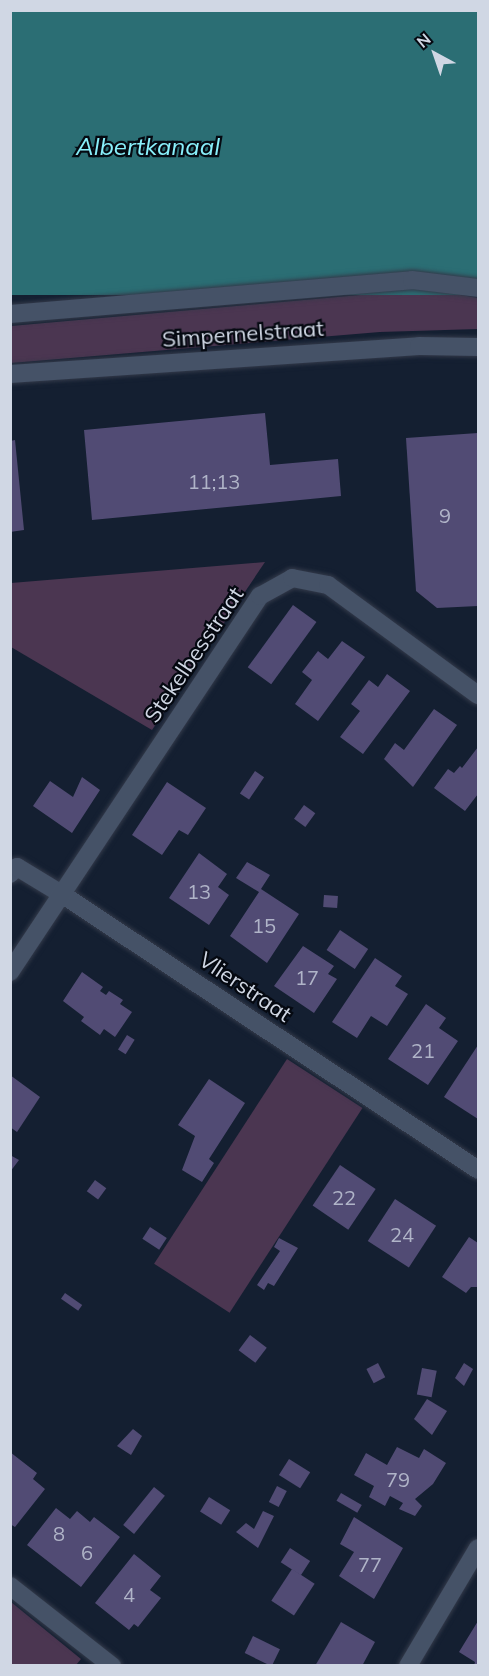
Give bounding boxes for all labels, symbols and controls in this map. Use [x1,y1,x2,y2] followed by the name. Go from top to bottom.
[405,24,465,84] north arrow
[412,29,434,52] text: N
[76,133,220,161] water label: Albertkanaal
[161,315,325,353] street label: Simpernelstraat
[188,469,240,493] house number: 11;13
[439,503,451,527] house number: 9
[139,582,249,728] street label: Stekelbesstraat
[187,879,211,903] house number: 13
[252,913,276,937] house number: 15
[194,946,296,1028] street label: Vlierstraat
[295,965,319,989] house number: 17
[411,1038,435,1062] house number: 21
[332,1185,356,1209] house number: 22
[390,1222,414,1246] house number: 24
[386,1467,410,1491] house number: 79
[53,1521,65,1545] house number: 8
[81,1540,93,1564] house number: 6
[358,1552,382,1576] house number: 77
[123,1582,135,1606] house number: 4

